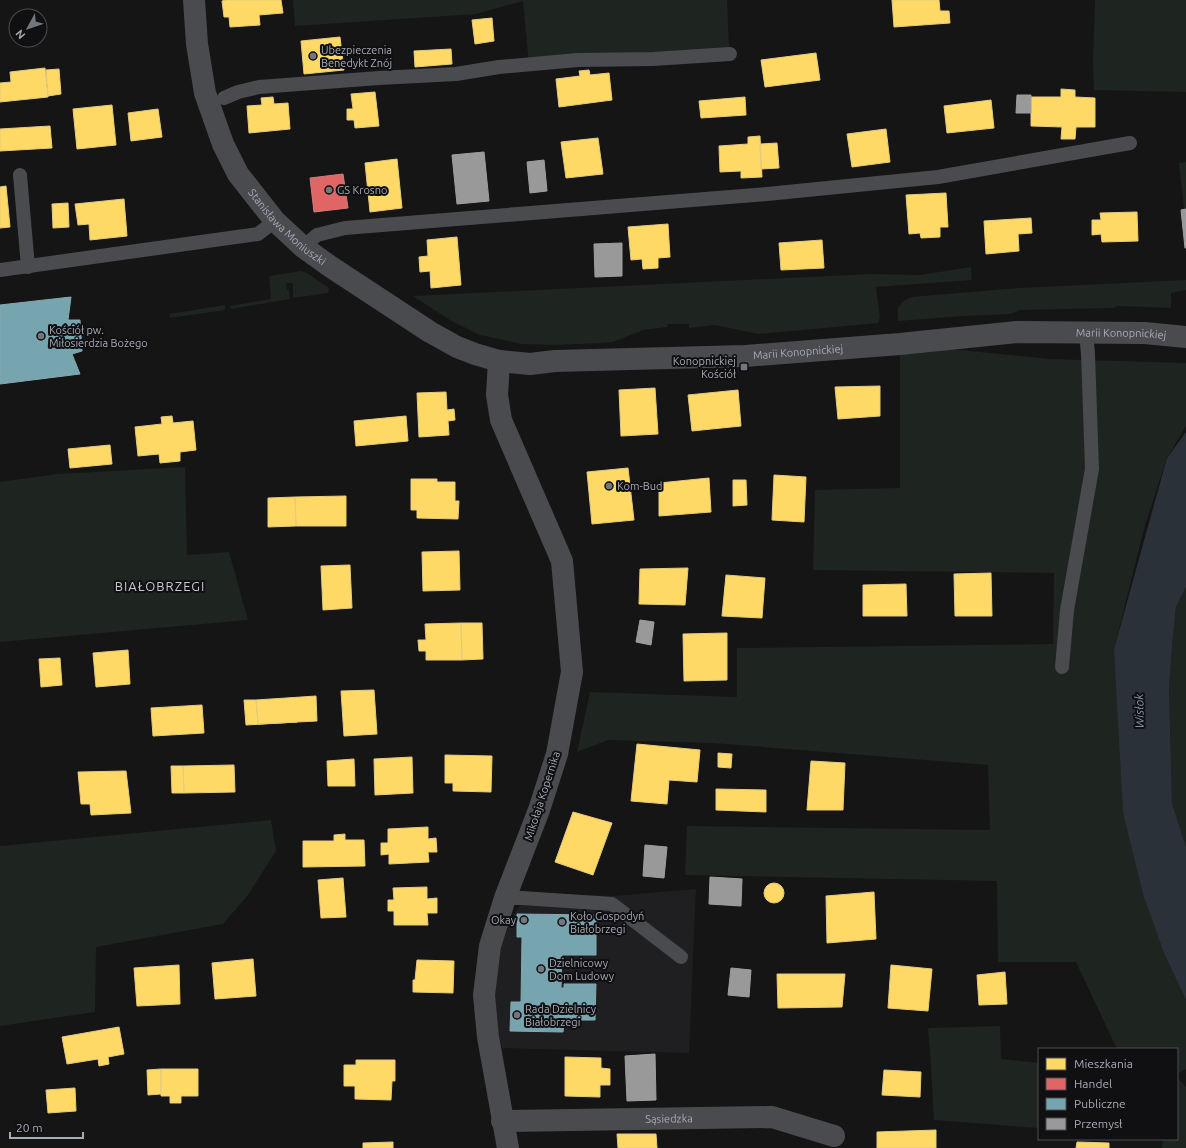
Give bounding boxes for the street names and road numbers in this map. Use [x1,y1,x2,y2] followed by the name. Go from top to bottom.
[246,186,328,267] street label: Stanisława Moniuszki
[1076,326,1167,341] street label: Marii Konopnickiej
[752,342,844,361] street label: Marii Konopnickiej
[522,750,562,842] street label: Mikołaja Kopernika
[645,1112,693,1125] street label: Sąsiedzka

